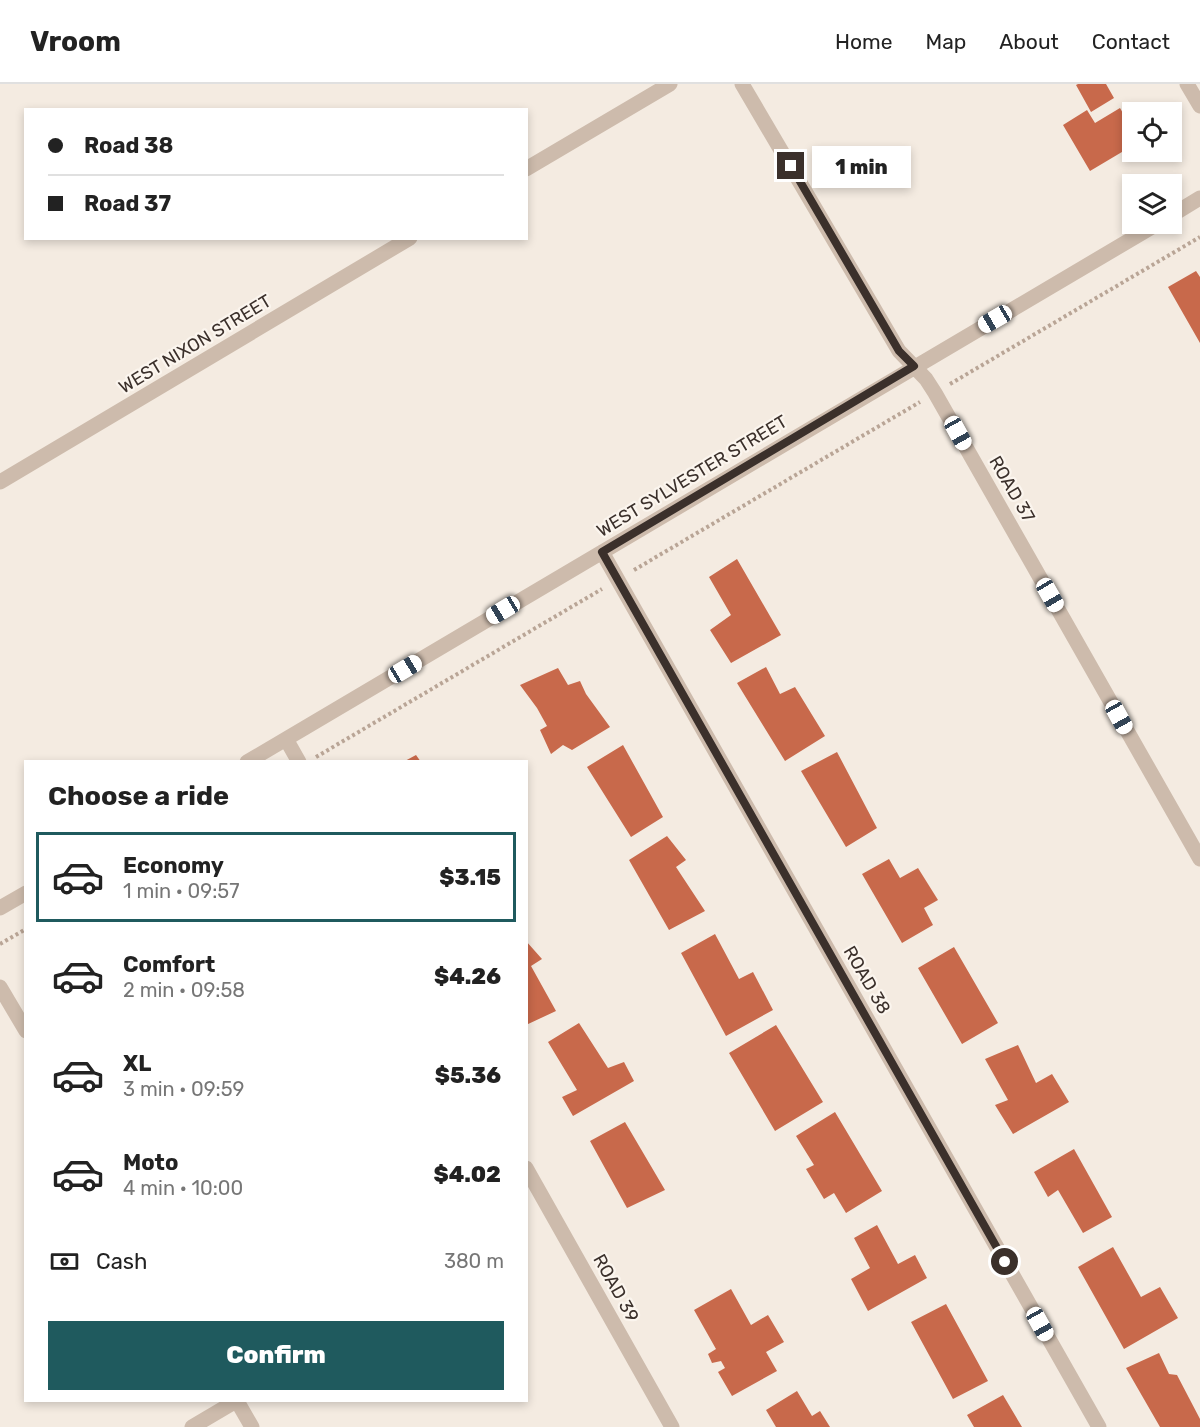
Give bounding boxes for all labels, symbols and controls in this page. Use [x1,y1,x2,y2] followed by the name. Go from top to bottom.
[30,25,121,58] text: Vroom
[835,29,892,54] text: Home
[925,29,966,54] text: Map
[999,29,1059,54] text: About
[1092,29,1170,54] text: Contact
[1122,102,1182,234] map controls
[1122,102,1182,162] button: locate
[84,132,173,159] text: Road 38
[812,145,911,187] callout: 1 min
[777,152,804,179] route end
[835,155,888,179] text: 1 min
[1122,174,1182,234] button: layers
[84,190,171,217] text: Road 37
[115,290,275,398] street label: WEST NIXON STREET
[975,302,1015,336] car
[593,410,791,542] street label: WEST SYLVESTER STREET
[941,413,975,453] car
[984,452,1040,526] street label: ROAD 37
[1033,575,1067,615] car
[483,593,523,627] car
[385,652,425,686] car
[1102,697,1136,737] car
[48,780,229,812] text: Choose a ride
[51,850,105,904] icon: car
[123,852,224,879] text: Economy
[439,864,501,891] text: $3.15
[123,879,239,903] text: 1 min · 09:57
[839,942,895,1018] street label: ROAD 38
[51,949,105,1003] icon: car
[123,951,215,978] text: Comfort
[434,963,501,990] text: $4.26
[123,978,245,1002] text: 2 min · 09:58
[51,1048,105,1102] icon: car
[123,1050,151,1077] text: XL
[435,1062,501,1089] text: $5.36
[123,1077,244,1101] text: 3 min · 09:59
[51,1147,105,1201] icon: car
[123,1149,178,1176] text: Moto
[434,1161,501,1188] text: $4.02
[123,1176,243,1200] text: 4 min · 10:00
[48,1245,81,1278] icon: cash
[96,1248,147,1275] text: Cash
[991,1248,1018,1275] route start
[444,1249,504,1273] text: 380 m
[588,1250,644,1326] street label: ROAD 39
[1023,1304,1057,1344] car
[48,1321,504,1390] button: Confirm

